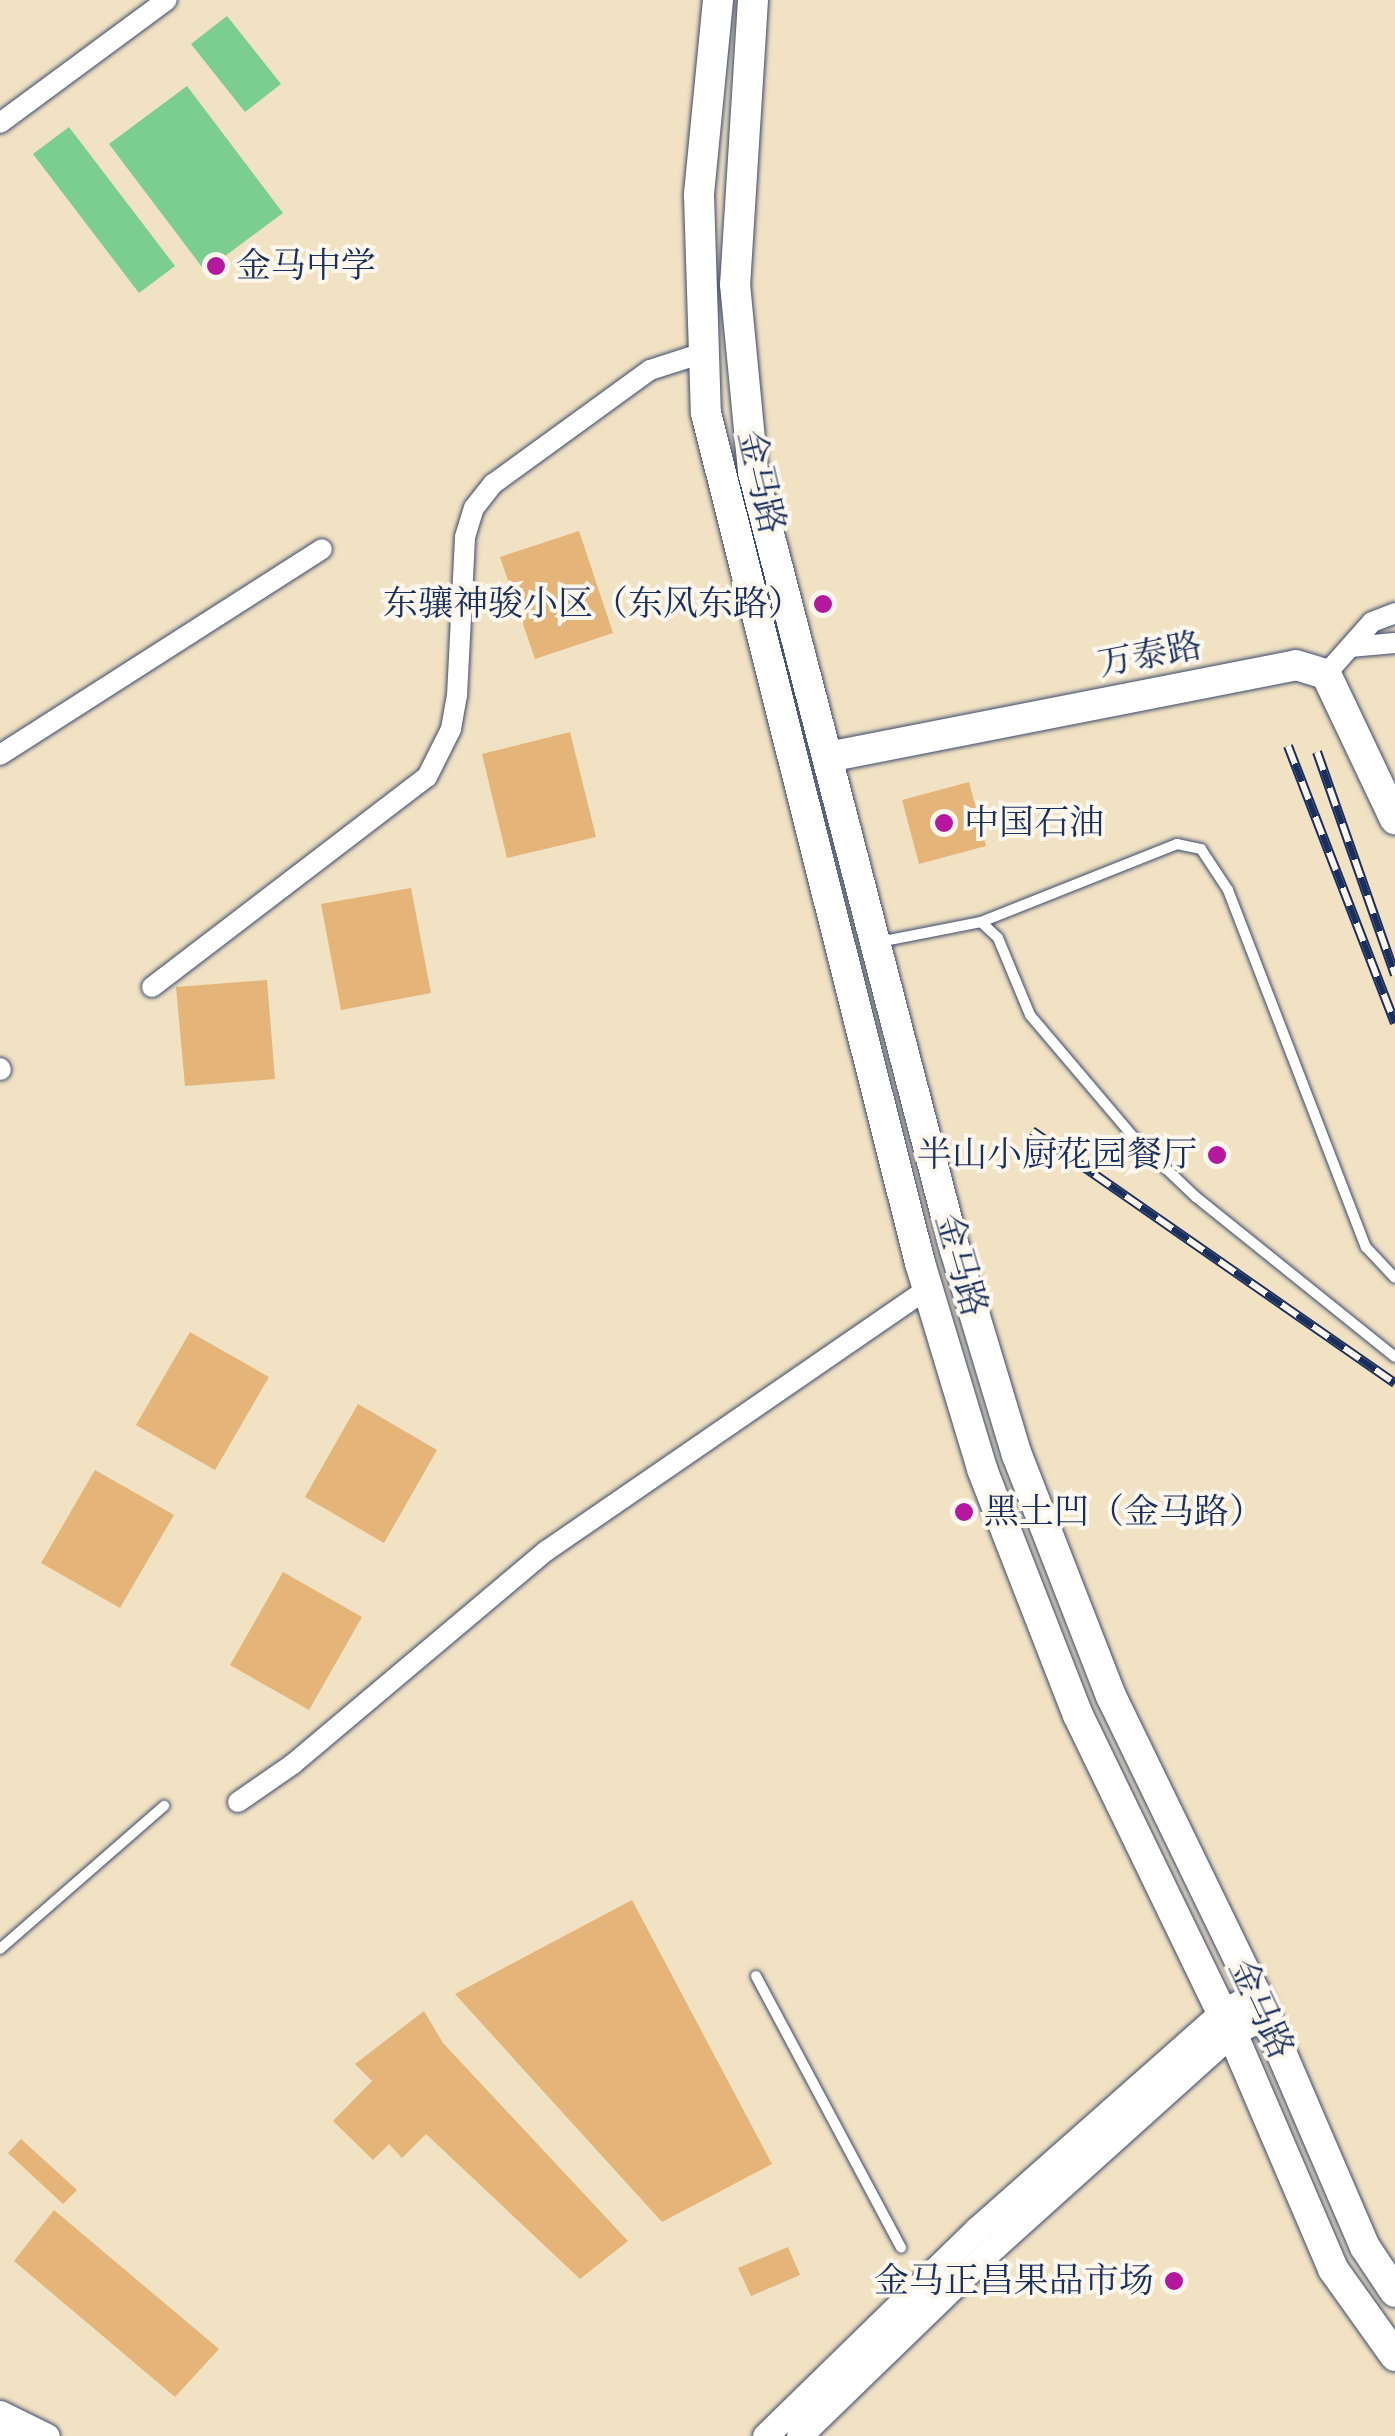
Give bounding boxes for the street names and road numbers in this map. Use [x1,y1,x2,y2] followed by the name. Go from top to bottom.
[729,426,793,538] street label: 金马路
[1094,624,1206,686] street label: 万泰路
[926,1209,996,1321] street label: 金马路
[1220,1953,1302,2065] street label: 金马路

